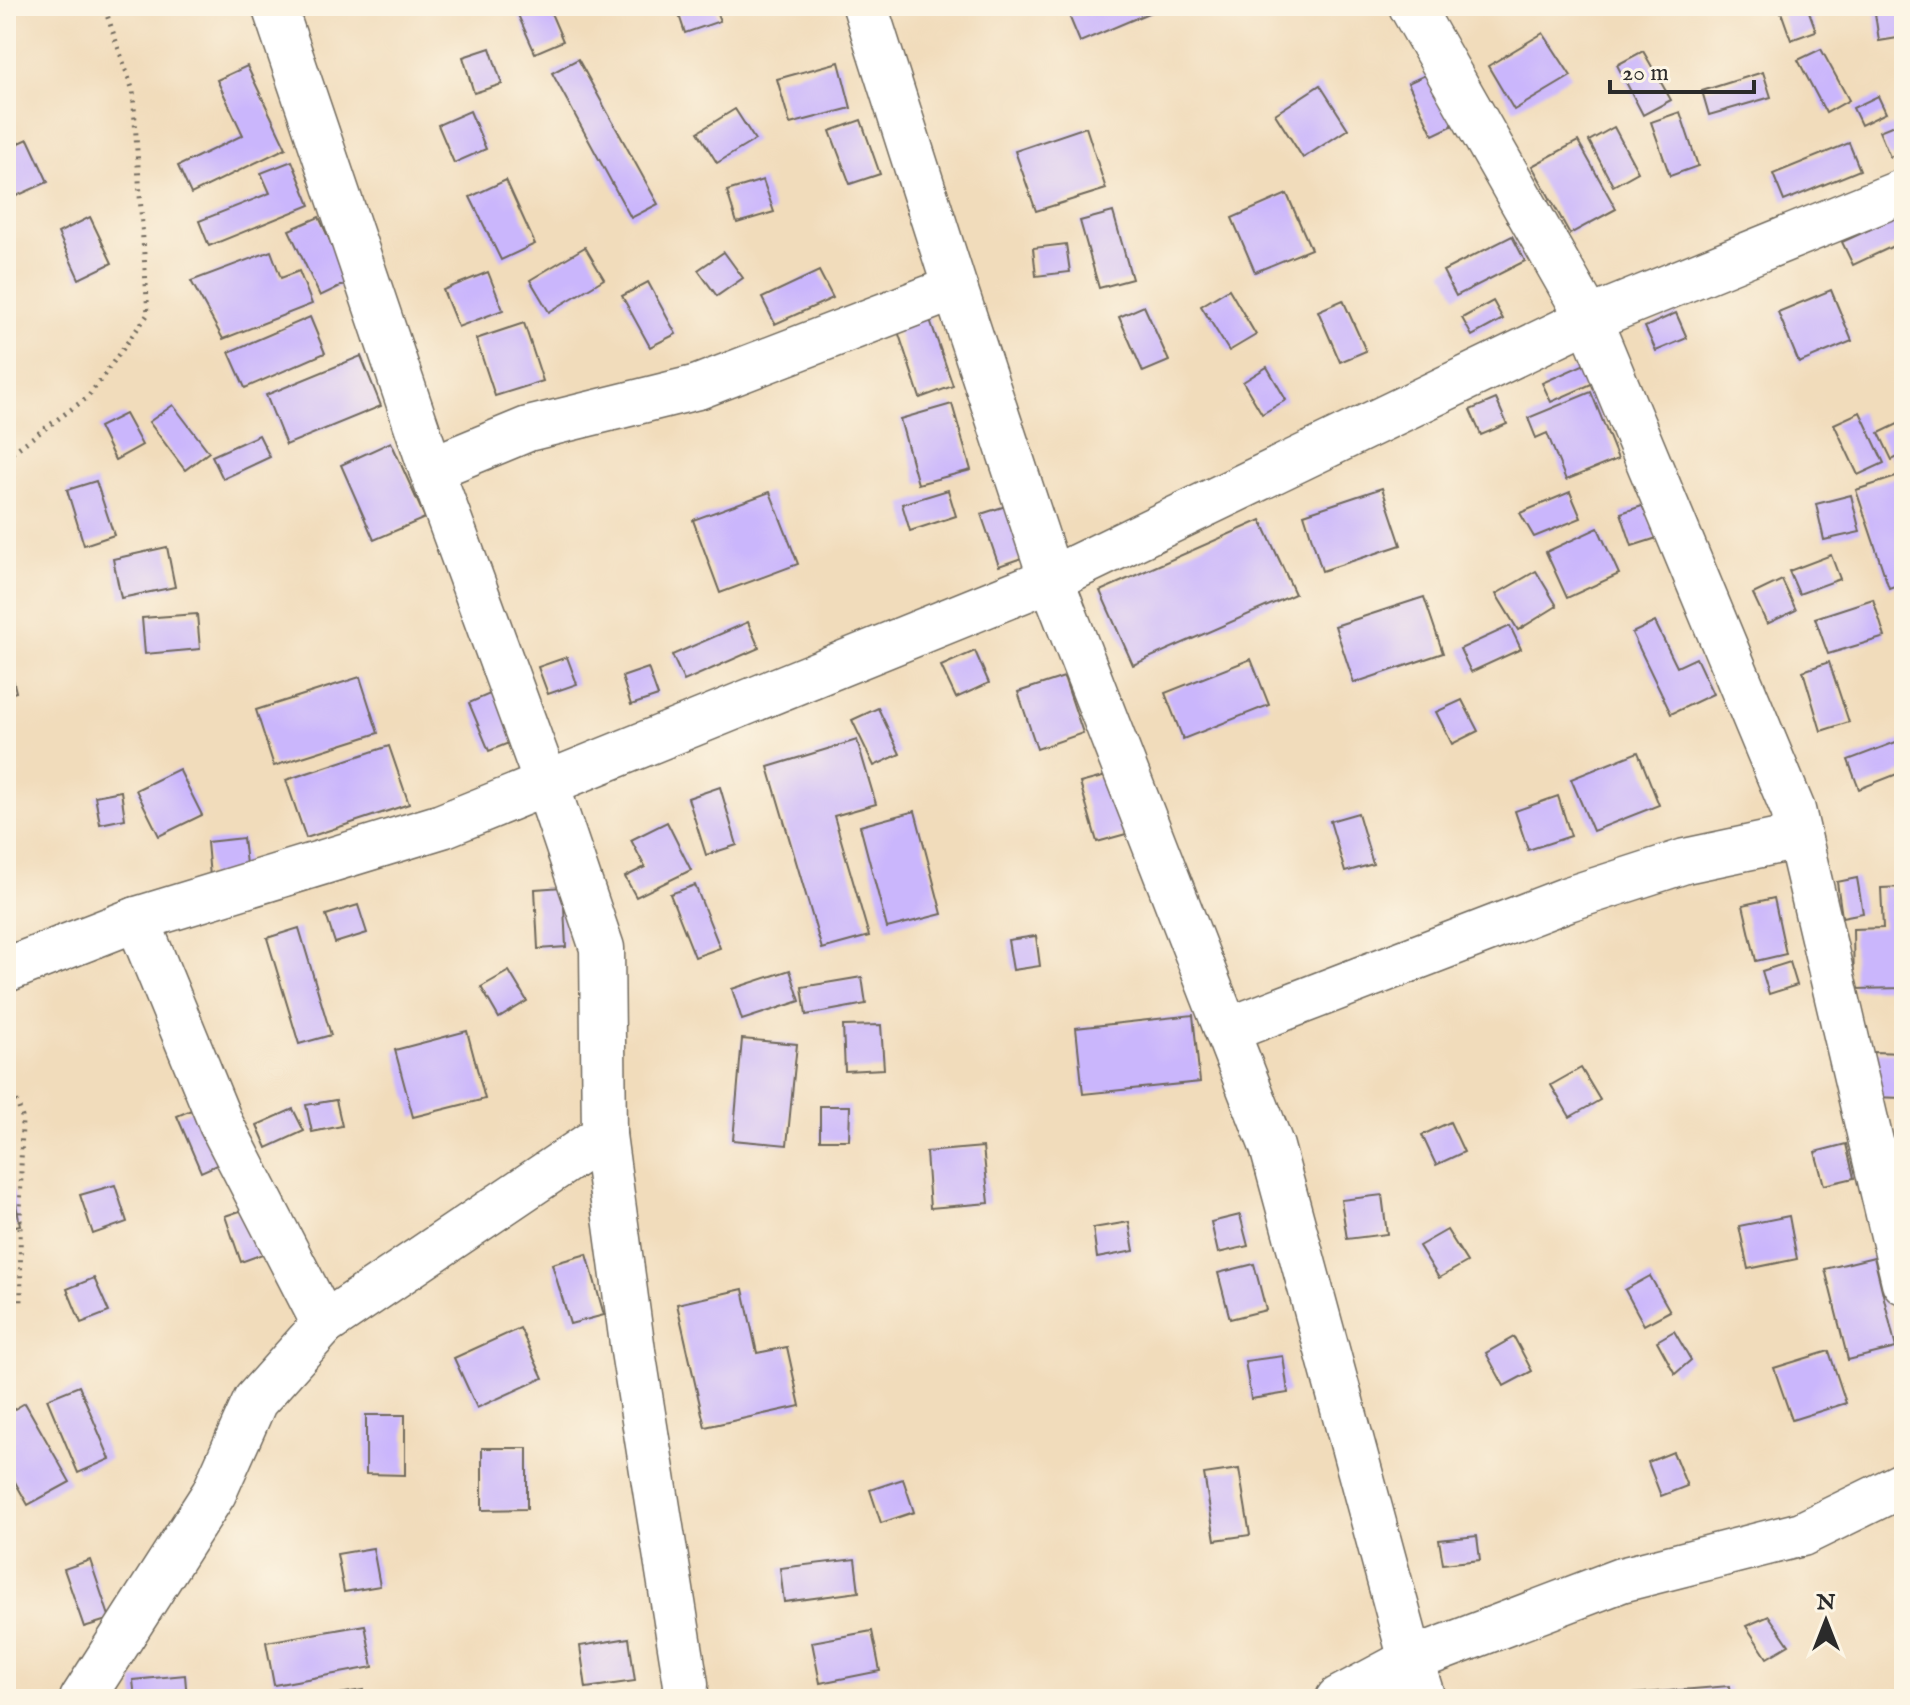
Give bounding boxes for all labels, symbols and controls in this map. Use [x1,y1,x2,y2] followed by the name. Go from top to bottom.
[1610,44,1754,94] scale bar
[1622,58,1669,89] text: 20 m
[1786,1581,1866,1661] north arrow
[1815,1589,1836,1617] text: N

